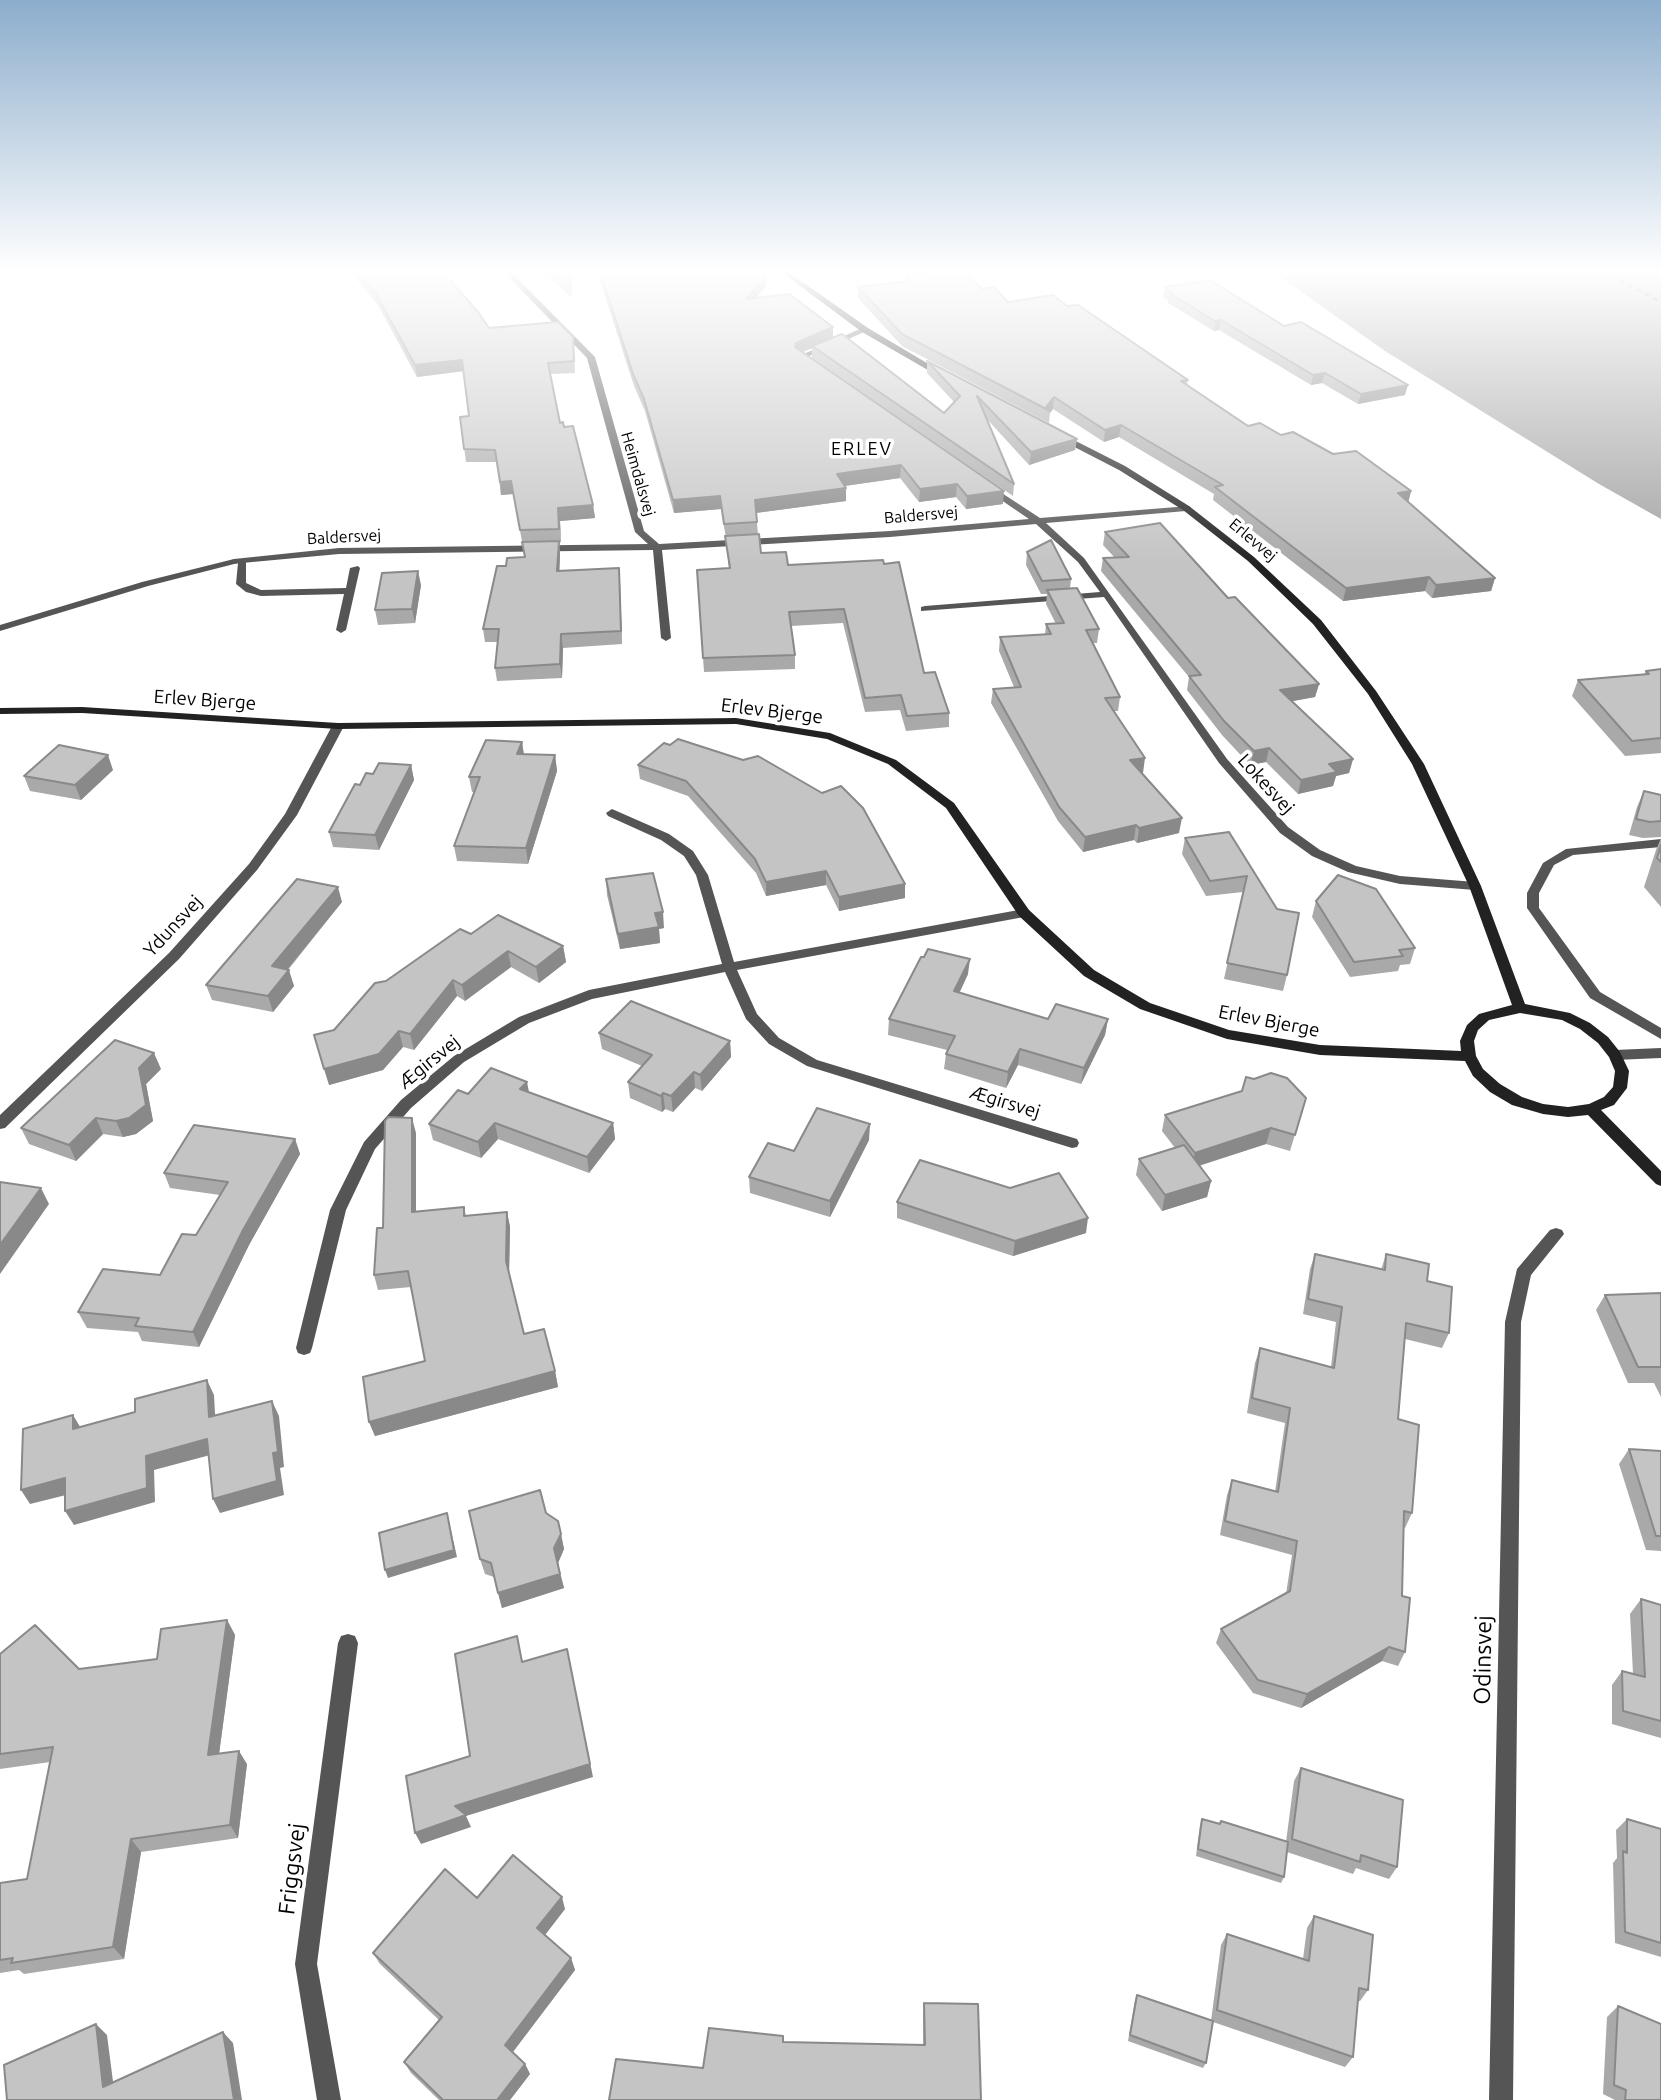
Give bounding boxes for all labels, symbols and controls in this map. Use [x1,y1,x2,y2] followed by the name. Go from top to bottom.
[617,430,659,518] street label: Heimdalsvej
[832,438,892,460] district label: ERLEV
[883,502,959,528] street label: Baldersvej
[1225,514,1281,566] street label: Erlevvej
[306,525,382,549] street label: Baldersvej
[153,685,257,715] street label: Erlev Bjerge
[720,693,824,729] street label: Erlev Bjerge
[1233,749,1299,819] street label: Lokesvej
[139,891,207,961] street label: Ydunsvej
[1216,1000,1322,1042] street label: Erlev Bjerge
[394,1030,464,1094] street label: Ægirsvej
[967,1080,1043,1124] street label: Ægirsvej
[1468,1615,1498,1705] street label: Odinsvej
[273,1822,311,1916] street label: Friggsvej

